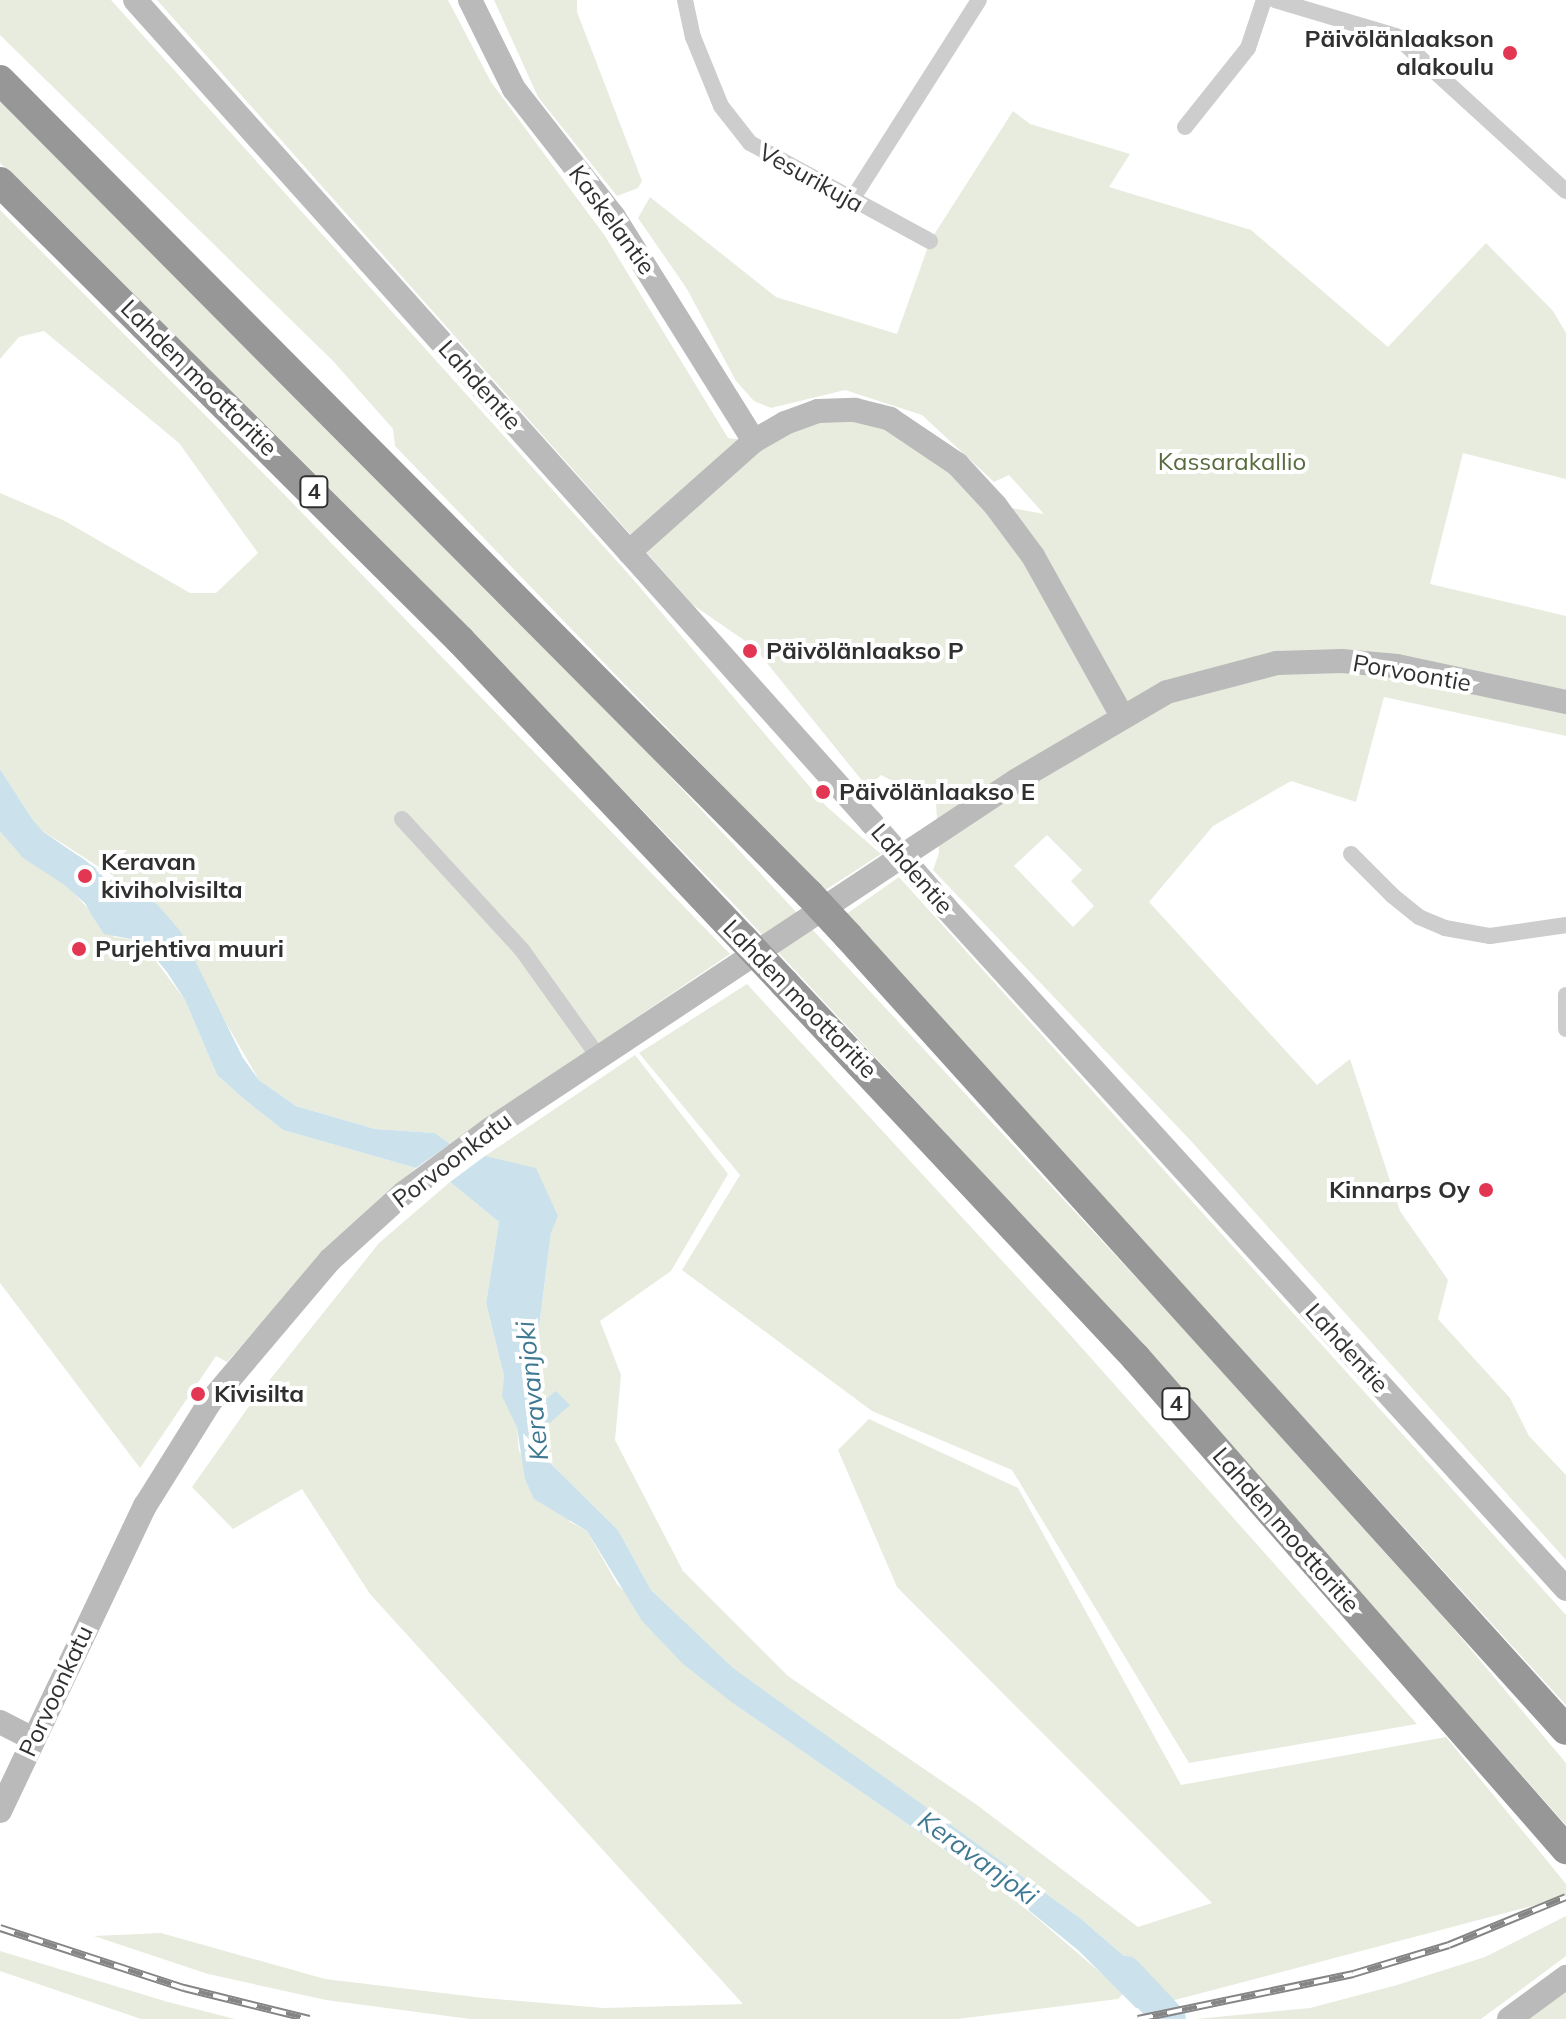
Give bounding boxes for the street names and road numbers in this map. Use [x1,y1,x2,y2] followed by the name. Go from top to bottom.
[754,138,868,218] street label: Vesurikuja
[563,160,661,280] street label: Kaskelantie
[115,294,283,462] street label: Lahden moottoritie
[432,334,528,436] street label: Lahdentie
[298,474,330,510] road number: 4
[1351,648,1473,698] street label: Porvoontie
[865,818,959,920] street label: Lahdentie
[717,914,883,1084] street label: Lahden moottoritie
[387,1106,517,1214] street label: Porvoonkatu
[1299,1297,1395,1399] street label: Lahdentie
[1160,1386,1192,1422] road number: 4
[1206,1442,1366,1618] street label: Lahden moottoritie
[13,1621,99,1761] street label: Porvoonkatu

